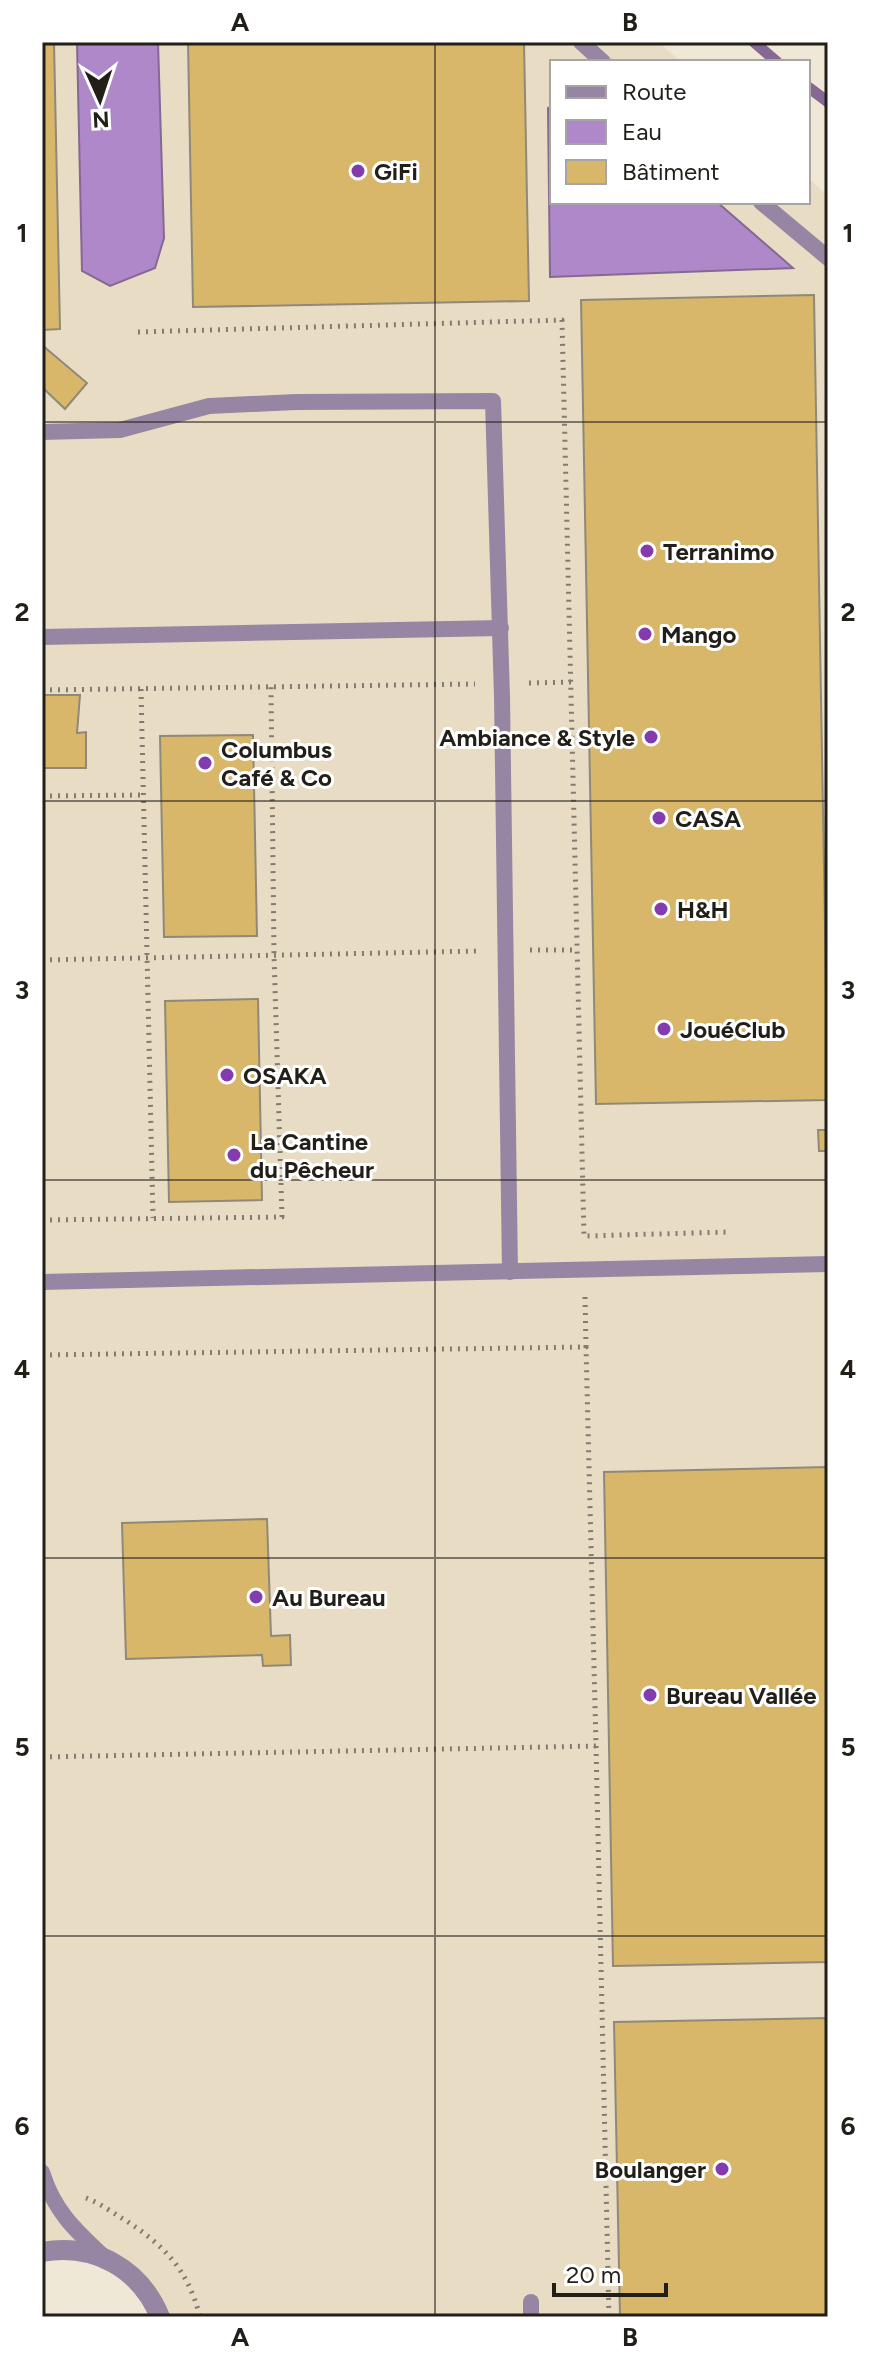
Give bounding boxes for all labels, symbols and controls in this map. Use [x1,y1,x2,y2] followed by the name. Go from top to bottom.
[231,6,250,38] text: A
[622,6,638,38] text: B
[60,60,140,140] north arrow
[550,60,810,204] legend
[622,77,686,106] text: Route
[92,106,110,133] text: N
[622,117,662,146] text: Eau
[374,157,418,186] place label: GiFi
[622,157,720,186] text: Bâtiment
[349,162,367,180] marker: GiFi
[17,217,27,249] text: 1
[843,217,853,249] text: 1
[663,537,775,566] place label: Terranimo
[638,542,656,560] marker: Terranimo
[14,596,30,628] text: 2
[840,596,856,628] text: 2
[661,620,736,649] place label: Mango
[636,625,654,643] marker: Mango
[439,723,635,752] place label: Ambiance & Style
[642,728,660,746] marker: Ambiance & Style
[221,735,332,792] place label: Columbus Café & Co
[196,754,214,772] marker: Columbus Café & Co
[675,804,741,833] place label: CASA
[650,809,668,827] marker: CASA
[677,895,729,924] place label: H&H
[652,900,670,918] marker: H&H
[15,974,29,1006] text: 3
[841,974,855,1006] text: 3
[680,1015,785,1044] place label: JouéClub
[655,1020,673,1038] marker: JouéClub
[243,1061,327,1090] place label: OSAKA
[218,1066,236,1084] marker: OSAKA
[250,1127,374,1184] place label: La Cantine du Pêcheur
[225,1146,243,1164] marker: La Cantine du Pêcheur
[14,1353,30,1385] text: 4
[840,1353,856,1385] text: 4
[272,1583,386,1612] place label: Au Bureau
[247,1588,265,1606] marker: Au Bureau
[666,1681,816,1710] place label: Bureau Vallée
[641,1686,659,1704] marker: Bureau Vallée
[14,1731,30,1763] text: 5
[840,1731,856,1763] text: 5
[14,2110,30,2142] text: 6
[840,2110,856,2142] text: 6
[595,2155,706,2184] place label: Boulanger
[713,2160,731,2178] marker: Boulanger
[554,2247,666,2297] scale bar
[566,2260,621,2289] text: 20 m
[231,2321,250,2353] text: A
[622,2321,638,2353] text: B

